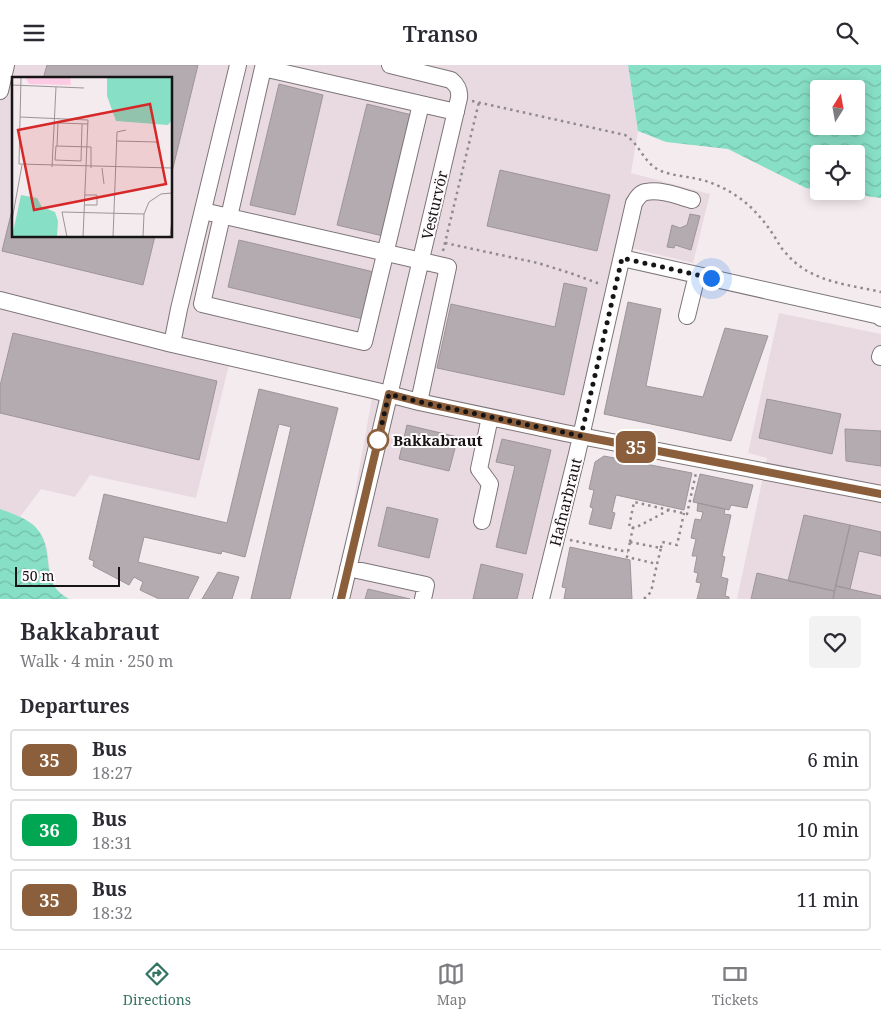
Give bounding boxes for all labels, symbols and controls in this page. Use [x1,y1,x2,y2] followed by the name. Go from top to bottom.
[403,18,478,48] text: Transo
[20,19,48,47] icon: menu
[833,19,861,47] icon: search
[12,77,172,237] inset map
[810,80,865,135] north arrow
[810,80,865,200] map controls
[810,145,865,200] button: locate
[416,169,452,241] street label: Vesturvör
[699,266,724,291] your location
[367,429,389,451] marker: Bakkabraut
[393,430,483,450] place label: Bakkabraut
[614,431,658,463] line badge: 35
[626,435,646,459] text: 35
[544,456,586,548] street label: Hafnarbraut
[15,564,120,587] scale bar
[22,566,55,585] text: 50 m
[20,614,160,647] text: Bakkabraut
[809,616,861,668] button: heart
[20,650,173,672] text: Walk · 4 min · 250 m
[20,693,129,719] text: Departures
[92,736,127,762] text: Bus
[807,747,859,773] text: 6 min
[39,748,60,772] text: 35
[92,762,132,784] text: 18:27
[92,806,127,832] text: Bus
[797,817,859,843] text: 10 min
[39,818,60,842] text: 36
[92,832,132,854] text: 18:31
[92,876,127,902] text: Bus
[797,887,859,913] text: 11 min
[39,888,60,912] text: 35
[92,902,132,924] text: 18:32
[123,960,191,1009] tab: Directions
[437,960,466,1009] tab: Map
[712,960,758,1009] tab: Tickets

